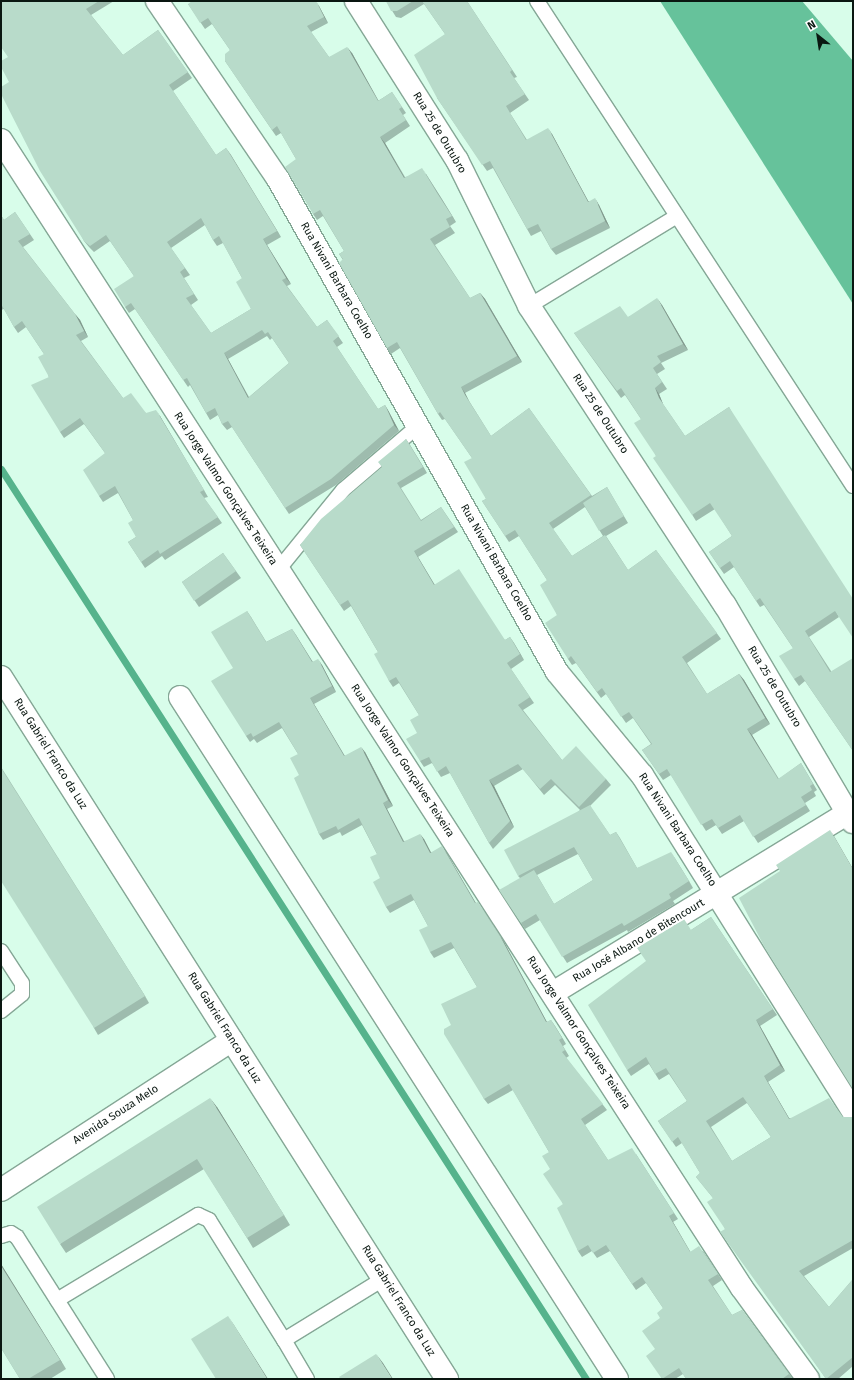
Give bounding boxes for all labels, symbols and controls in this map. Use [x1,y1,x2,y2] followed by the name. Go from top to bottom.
[798,16,838,56] north arrow
[805,18,818,33] text: N
[410,90,468,176] street label: Rua 25 de Outubro
[297,220,375,342] street label: Rua Nivani Barbara Coelho
[569,372,631,456] street label: Rua 25 de Outubro
[171,410,279,568] street label: Rua Jorge Valmor Gonçalves Teixeira
[457,502,535,624] street label: Rua Nivani Barbara Coelho
[745,644,803,730] street label: Rua 25 de Outubro
[348,682,456,840] street label: Rua Jorge Valmor Gonçalves Teixeira
[10,696,90,812] street label: Rua Gabriel Franco da Luz
[635,771,719,889] street label: Rua Nivani Barbara Coelho
[571,896,707,986] street label: Rua José Albano de Bitencourt
[524,954,632,1112] street label: Rua Jorge Valmor Gonçalves Teixeira
[184,970,264,1086] street label: Rua Gabriel Franco da Luz
[71,1082,161,1148] street label: Avenida Souza Melo
[358,1243,438,1359] street label: Rua Gabriel Franco da Luz

